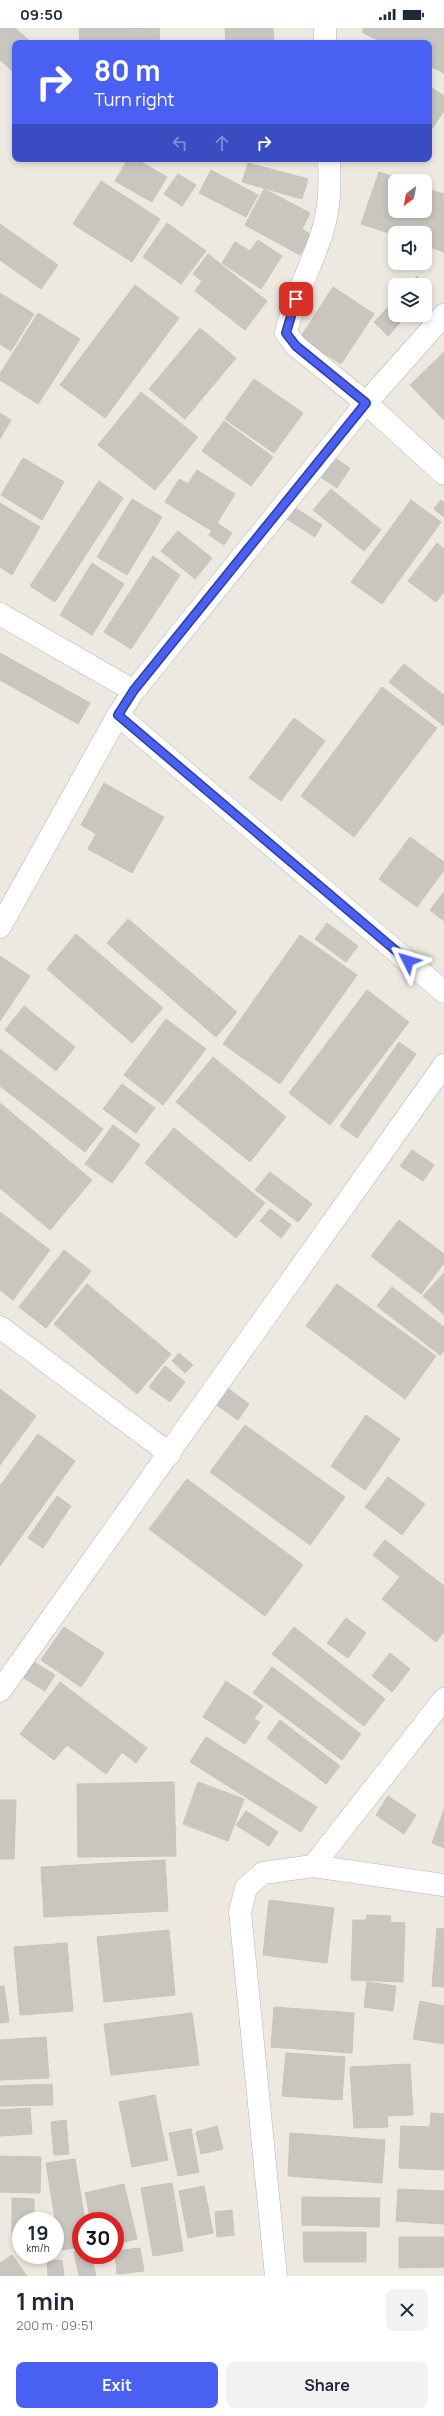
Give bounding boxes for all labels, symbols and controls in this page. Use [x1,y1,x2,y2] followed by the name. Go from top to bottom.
[20,4,63,25] text: 09:50
[94,51,160,89] text: 80 m
[28,56,80,108] icon: right
[94,87,175,111] text: Turn right
[169,132,191,154] icon: left
[211,132,233,154] icon: ahead
[253,132,275,154] icon: right
[388,174,432,218] north arrow
[388,174,432,322] map controls
[388,226,432,270] button: sound
[388,278,432,322] button: layers
[279,282,313,316] pin
[285,288,307,310] icon: arrive
[387,940,429,982] position arrow
[72,2212,124,2264] speed limit sign: 30
[27,2219,49,2246] text: 19
[26,2241,50,2255] text: km/h
[16,2284,75,2317] text: 1 min
[386,2289,428,2331] button: close
[16,2316,94,2334] text: 200 m · 09:51
[16,2362,218,2408] button: Exit
[226,2362,428,2408] button: Share

